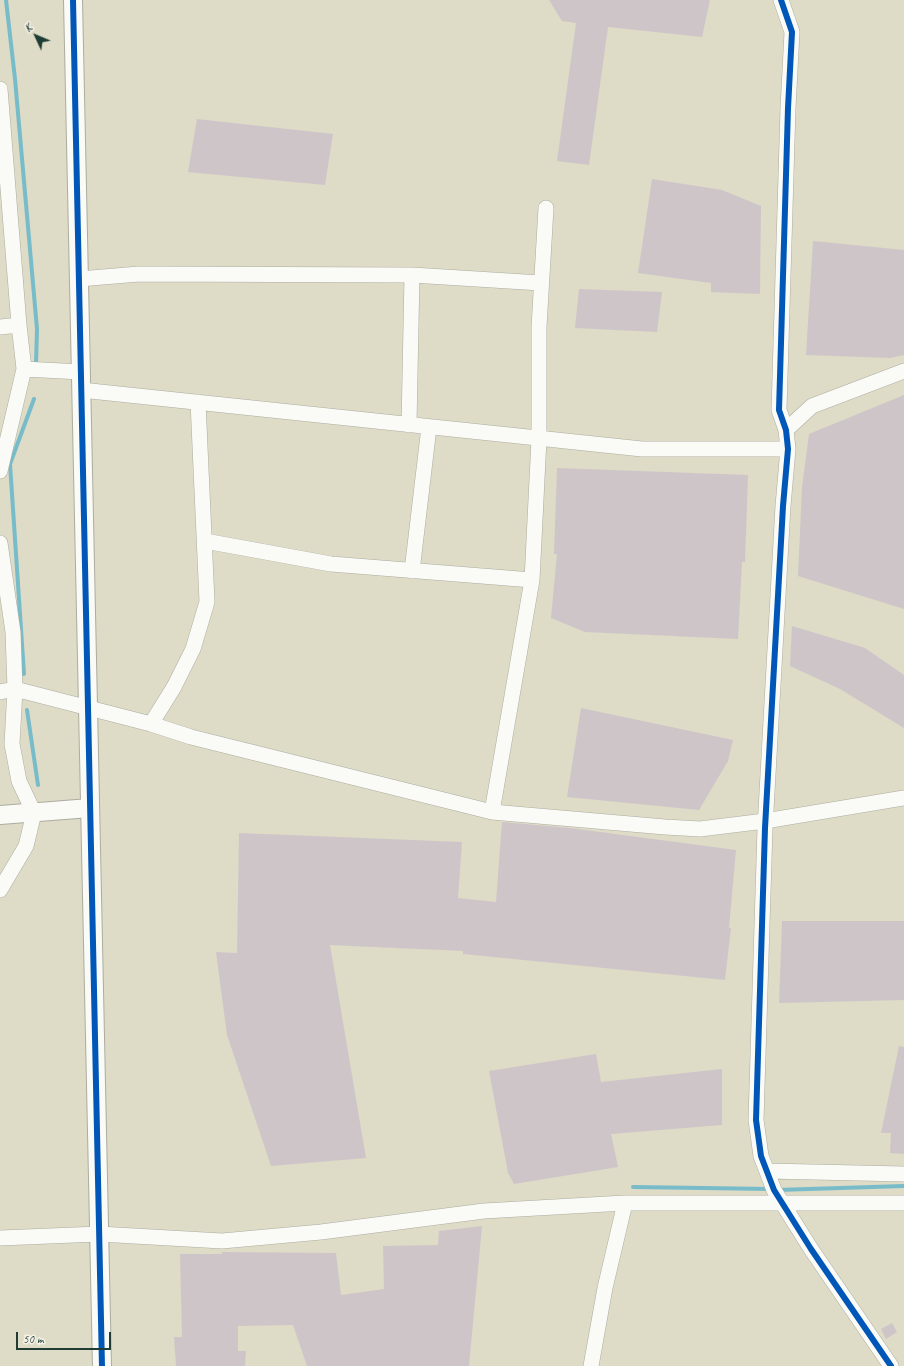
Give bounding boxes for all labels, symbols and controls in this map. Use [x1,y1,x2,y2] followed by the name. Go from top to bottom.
[16,16,56,56] north arrow
[20,21,34,35] text: K
[18,1324,113,1350] scale bar
[23,1331,43,1347] text: 50 m

